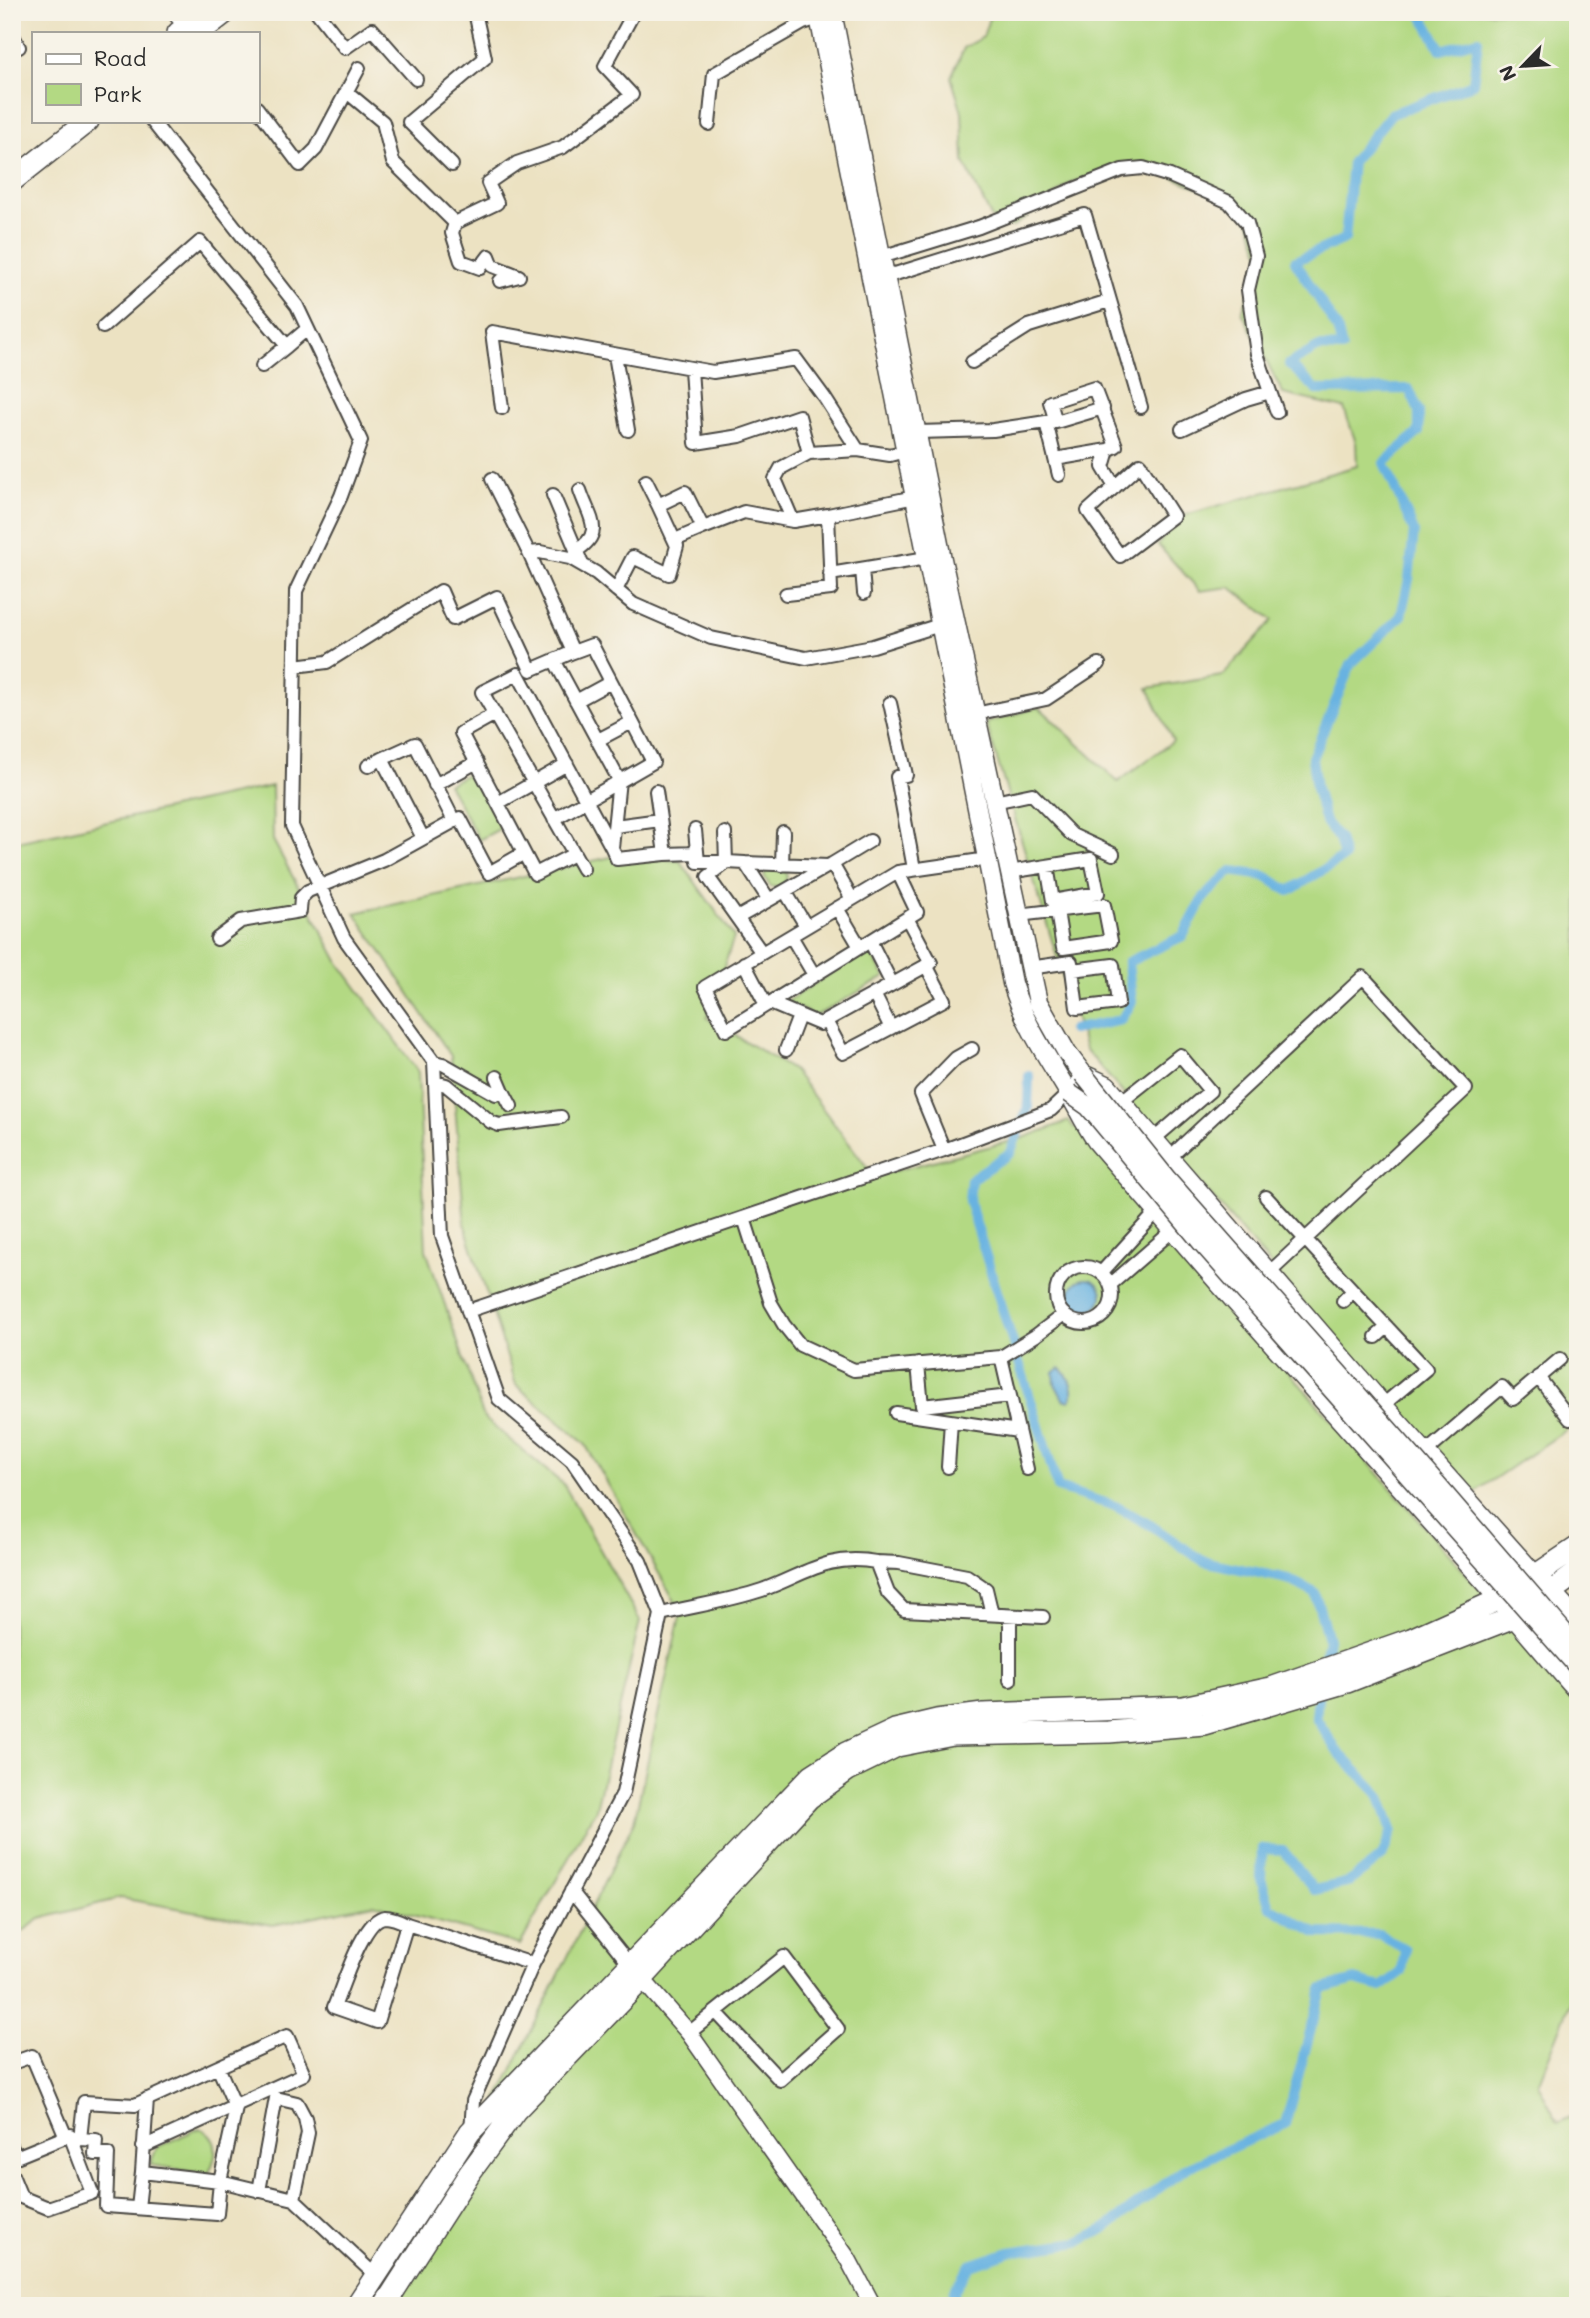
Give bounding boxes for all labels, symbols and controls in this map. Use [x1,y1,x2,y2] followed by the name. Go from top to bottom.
[32,32,259,122] legend
[1488,32,1558,102] north arrow
[94,44,146,71] text: Road
[1493,62,1522,85] text: N
[94,80,142,107] text: Park

